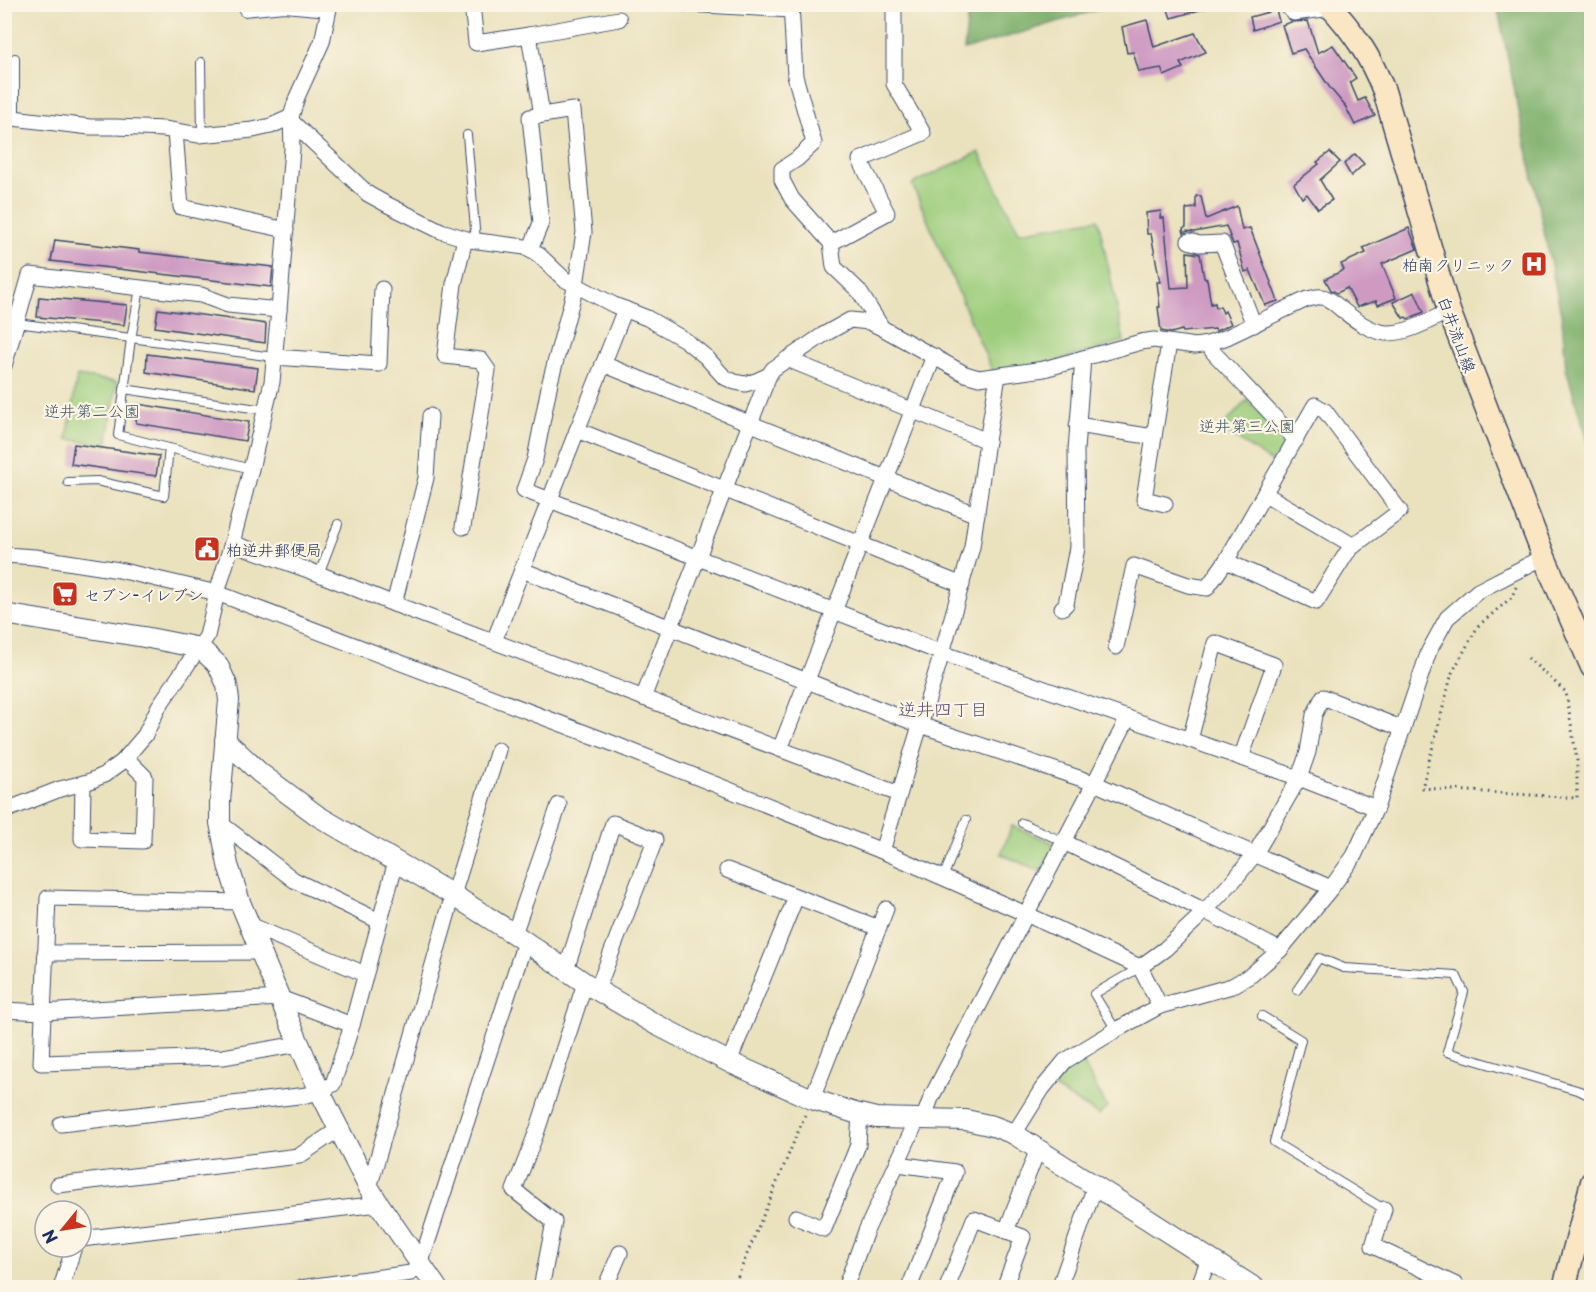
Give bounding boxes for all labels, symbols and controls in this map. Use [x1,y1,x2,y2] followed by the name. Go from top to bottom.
[1519,249,1549,279] hospital icon: 柏南クリニック
[1402,252,1514,276] place label: 柏南クリニック
[1433,292,1483,376] street label: 白井流山線
[44,398,140,422] park label: 逆井第二公園
[1199,413,1295,437] park label: 逆井第三公園
[192,534,222,564] public building icon: 柏逆井郵便局
[226,537,322,561] place label: 柏逆井郵便局
[50,579,80,609] supermarket icon: セブン-イレブン
[84,582,204,606] place label: セブン-イレブン
[898,695,988,722] district label: 逆井四丁目
[33,1199,93,1259] north arrow
[36,1226,63,1248] text: N

